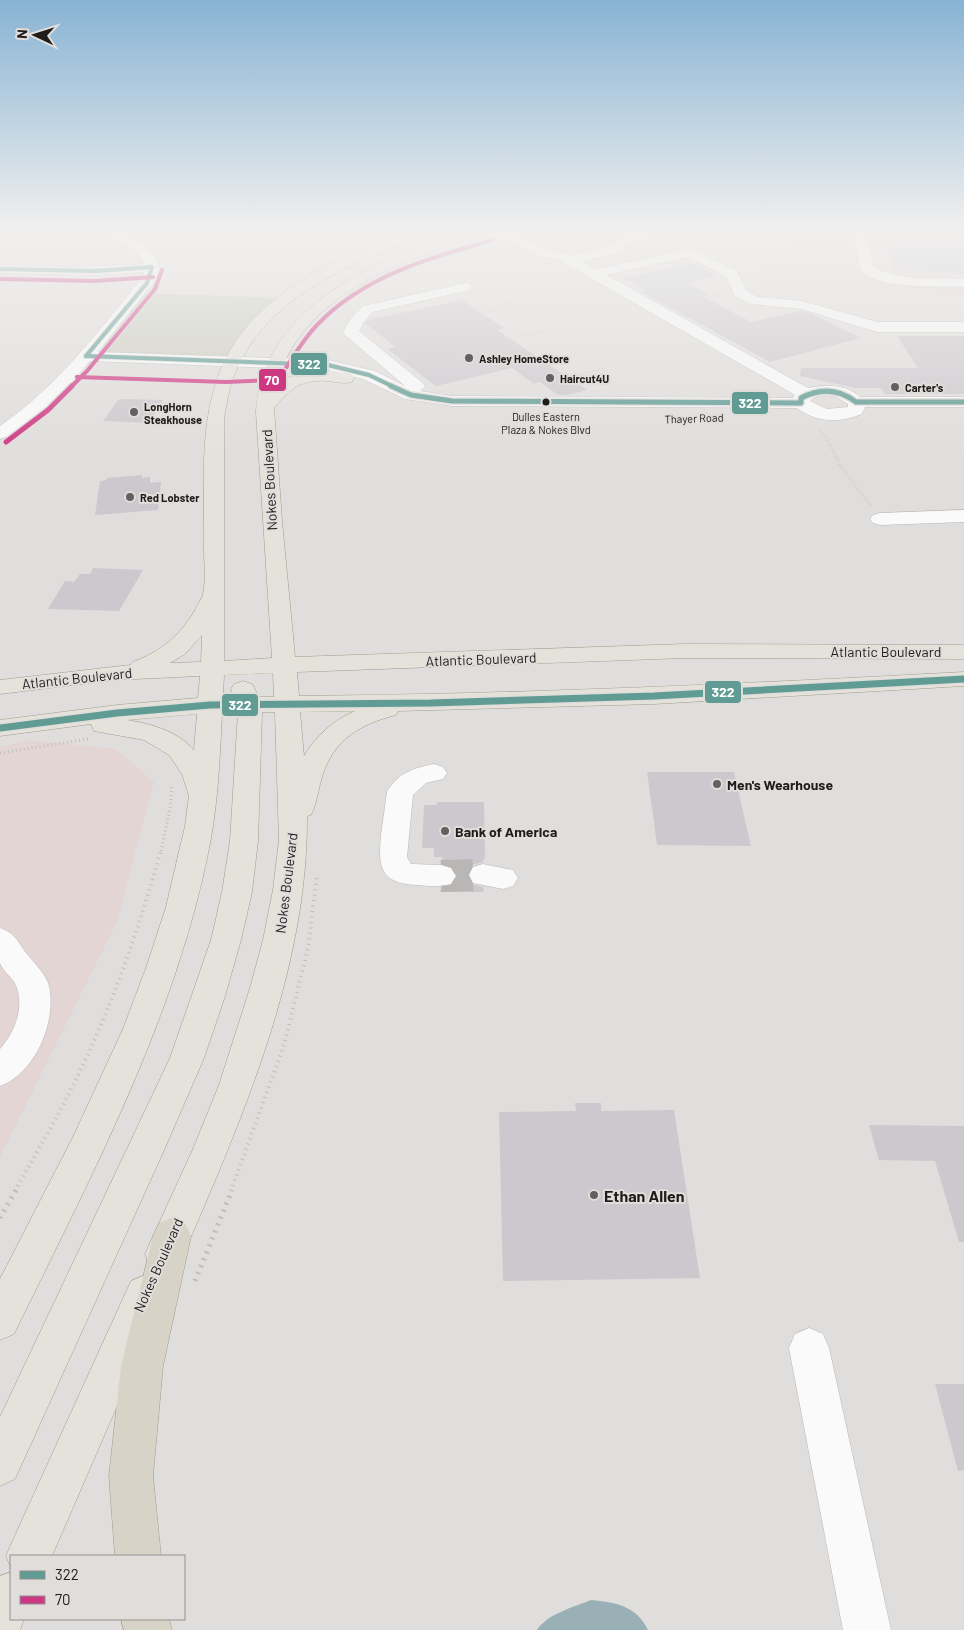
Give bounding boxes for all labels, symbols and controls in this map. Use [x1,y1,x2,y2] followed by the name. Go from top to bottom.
[10,10,60,60] north arrow
[13,29,30,39] text: N
[290,352,328,376] line badge: 322
[463,352,475,364] marker: Ashley HomeStore
[479,352,569,365] place label: Ashley HomeStore
[297,355,321,372] text: 322
[258,368,287,392] line badge: 70
[265,371,279,388] text: 70
[544,372,556,384] marker: Haircut4U
[560,372,609,385] place label: Haircut4U
[889,381,901,393] marker: Carter's
[905,381,944,394] place label: Carter's
[731,391,769,415] line badge: 322
[738,394,762,411] text: 322
[541,397,551,407] marker: Dulles Eastern Plaza & Nokes Blvd
[144,400,202,426] place label: LongHorn Steakhouse
[128,406,140,418] marker: LongHorn Steakhouse
[501,410,591,436] place label: Dulles Eastern Plaza & Nokes Blvd
[664,410,724,426] street label: Thayer Road
[258,429,280,531] street label: Nokes Boulevard
[124,491,136,503] marker: Red Lobster
[140,491,200,504] place label: Red Lobster
[831,643,941,660] street label: Atlantic Boulevard
[425,649,537,669] street label: Atlantic Boulevard
[21,664,133,692] street label: Atlantic Boulevard
[704,680,742,704] line badge: 322
[711,683,735,700] text: 322
[221,693,259,717] line badge: 322
[228,696,252,713] text: 322
[727,776,833,793] place label: Men's Wearhouse
[711,778,723,790] marker: Men's Wearhouse
[455,823,557,840] place label: Bank of America
[439,825,451,837] marker: Bank of America
[271,832,301,934] street label: Nokes Boulevard
[604,1186,685,1205] place label: Ethan Allen
[588,1189,600,1201] marker: Ethan Allen
[130,1215,186,1315] street label: Nokes Boulevard
[10,1555,185,1620] legend
[55,1565,79,1583] text: 322
[55,1590,71,1608] text: 70

